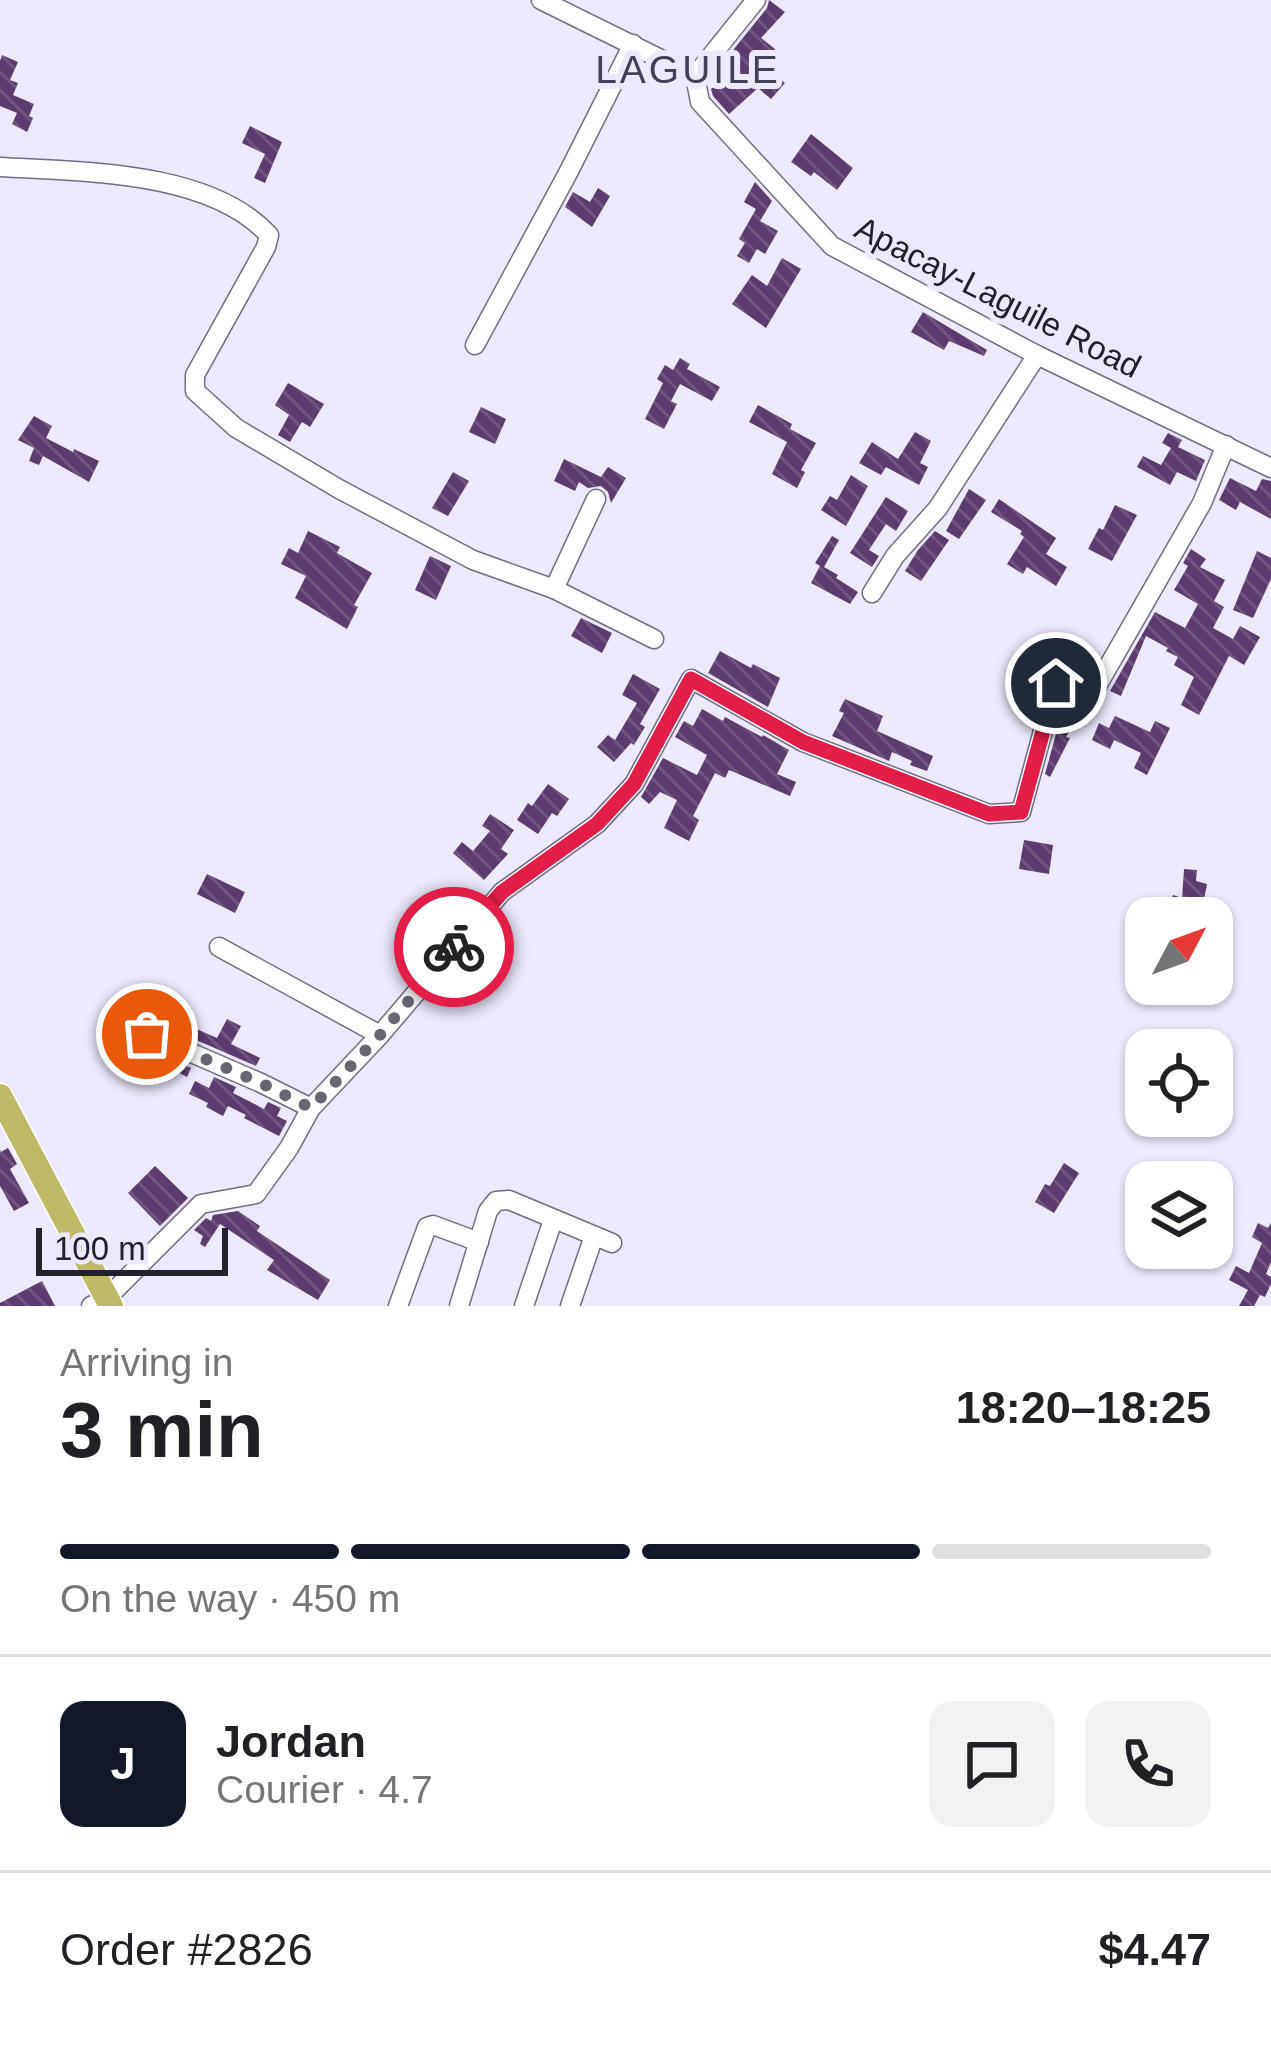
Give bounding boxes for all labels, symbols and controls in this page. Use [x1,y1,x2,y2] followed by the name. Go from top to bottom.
[595,48,781,91] district label: LAGUILE
[849,209,1147,385] street label: Apacay-Laguile Road
[1005,632,1107,734] pin
[1023,650,1089,716] icon: home
[394,887,514,1007] courier
[1125,897,1233,1005] north arrow
[1125,897,1233,1269] map controls
[421,914,487,980] icon: bike
[96,983,198,1085] pin
[114,1001,180,1067] icon: bag
[1125,1029,1233,1137] button: locate
[1125,1161,1233,1269] button: layers
[36,1222,228,1275] scale bar
[54,1230,146,1267] text: 100 m
[60,1341,233,1384] text: Arriving in
[956,1382,1211,1433] text: 18:20–18:25
[60,1386,264,1474] text: 3 min
[60,1577,400,1620] text: On the way · 450 m
[929,1701,1055,1827] button: chat
[1085,1701,1211,1827] button: phone
[216,1716,366,1767] text: Jordan
[110,1738,136,1789] text: J
[216,1768,433,1811] text: Courier · 4.7
[60,1924,313,1975] text: Order #2826
[1098,1924,1211,1975] text: $4.47

